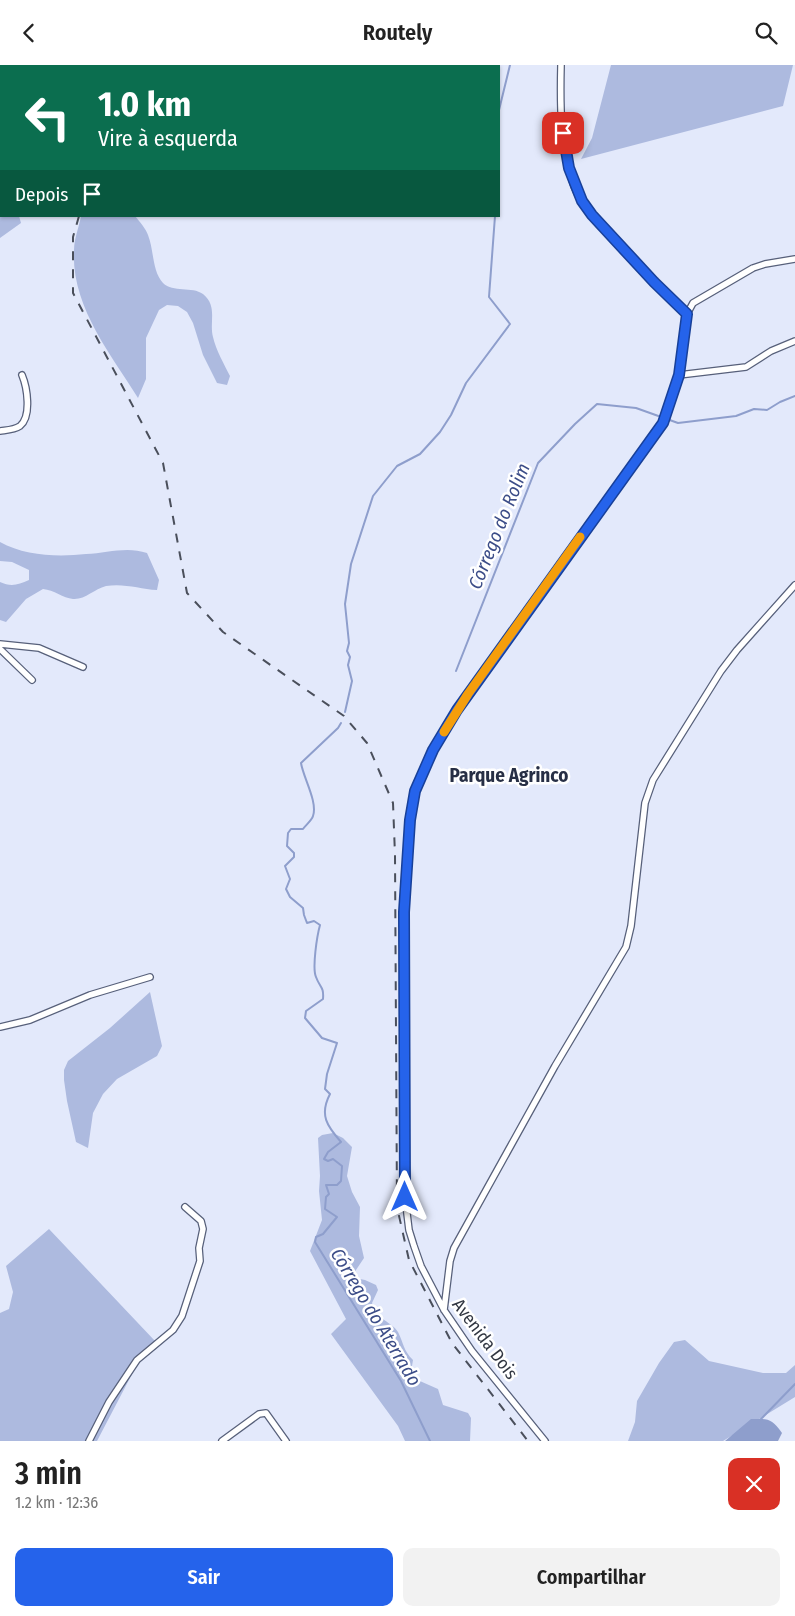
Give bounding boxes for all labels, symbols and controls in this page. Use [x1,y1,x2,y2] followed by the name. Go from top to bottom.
[15,19,43,47] icon: back
[363,19,432,46] text: Routely
[752,19,780,47] icon: search
[98,83,191,125] text: 1.0 km
[15,85,80,150] icon: left
[542,112,584,154] pin
[549,119,577,147] icon: arrive
[98,125,238,152] text: Vire à esquerda
[78,180,106,208] icon: arrive
[15,183,68,206] text: Depois
[463,460,535,592] water label: Córrego do Rolim
[450,764,568,787] district label: Parque Agrinco
[378,1170,430,1222] position arrow
[326,1244,426,1390] water label: Córrego do Aterrado
[448,1294,523,1384] street label: Avenida Dois
[15,1456,82,1492] text: 3 min
[728,1458,780,1510] button: close
[15,1493,98,1512] text: 1.2 km · 12:36
[15,1548,393,1606] button: Sair
[403,1548,780,1606] button: Compartilhar

